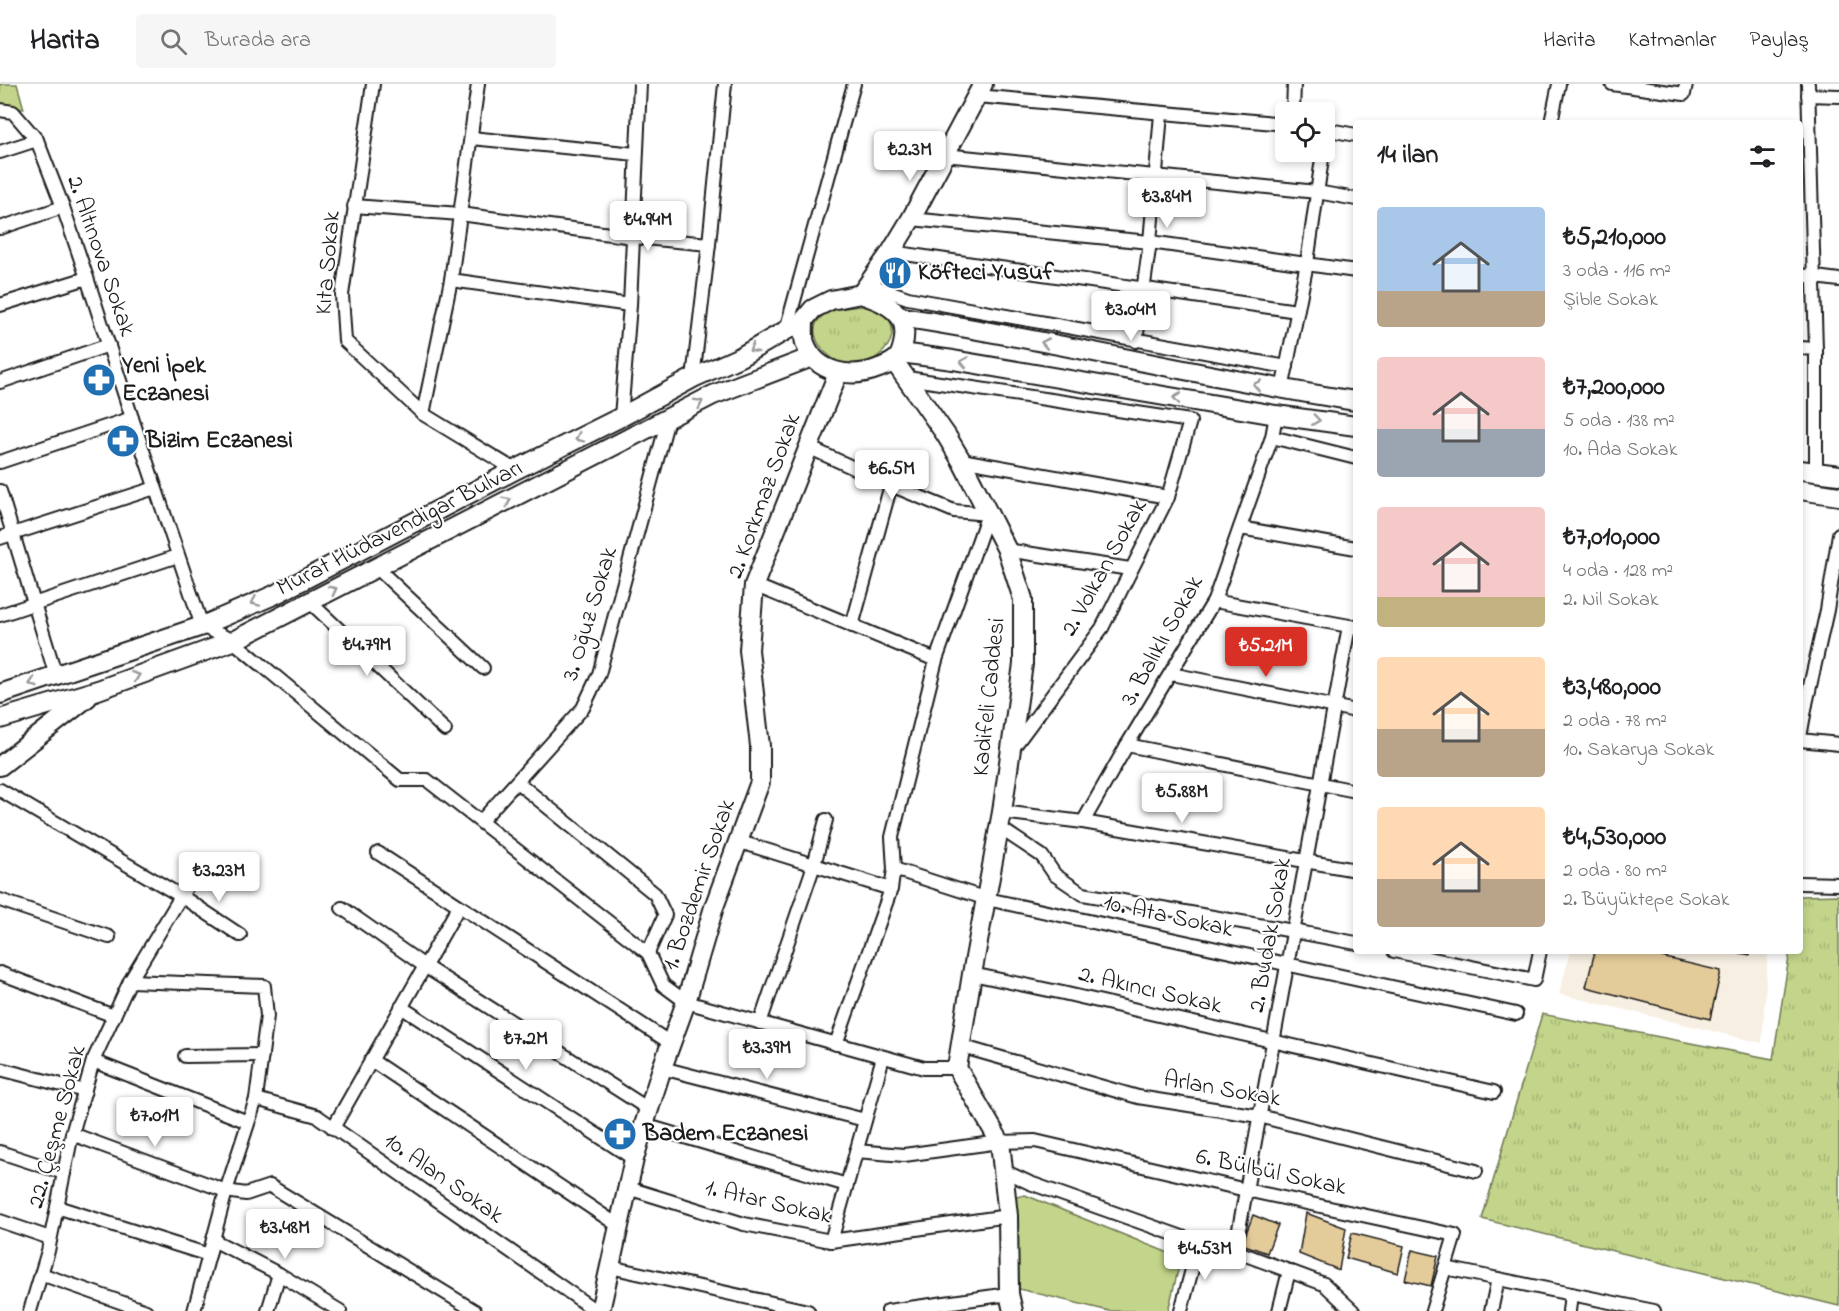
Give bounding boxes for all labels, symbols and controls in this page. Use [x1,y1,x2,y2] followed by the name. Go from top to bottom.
[136,14,556,68] search box
[30,21,100,62] text: Harita
[157,25,190,58] icon: search
[205,25,311,57] text: Burada ara
[1543,26,1596,56] text: Harita
[1629,26,1717,56] text: Katmanlar
[1750,26,1809,56] text: Paylaş
[1275,102,1335,162] map controls
[1275,102,1335,162] button: locate
[868,131,952,182] pin: ₺2.3M
[888,136,932,165] text: ₺2.3M
[1377,137,1438,175] text: 14 ilan
[1746,140,1779,173] icon: filters
[56,171,144,341] street label: 2. Altınova Sokak
[1118,178,1216,229] pin: ₺3.84M
[1142,183,1192,212] text: ₺3.84M
[599,201,697,252] pin: ₺4.94M
[624,206,672,235] text: ₺4.94M
[307,209,351,316] street label: Kıta Sokak
[1563,219,1666,257] text: ₺5,210,000
[1425,231,1497,303] icon: home
[877,255,913,291] restaurant icon: Köfteci Yusuf
[918,256,1055,291] place label: Köfteci Yusuf
[1563,257,1671,286] text: 3 oda · 116 m²
[1563,286,1658,315] text: Şible Sokak
[1082,291,1180,342] pin: ₺3.04M
[1105,296,1157,325] text: ₺3.04M
[1040,337,1050,350] one-way arrow
[748,342,759,353] one-way arrow
[121,349,209,412] place label: Yeni İpek Eczanesi
[959,356,969,369] one-way arrow
[81,362,117,398] pharmacy icon: Yeni İpek Eczanesi
[1563,369,1665,407] text: ₺7,200,000
[1252,379,1262,392] one-way arrow
[1425,381,1497,453] icon: home
[1172,392,1182,405] one-way arrow
[693,398,704,410] one-way arrow
[1563,407,1675,436] text: 5 oda · 138 m²
[719,408,811,584] street label: 2. Korkmaz Sokak
[1311,414,1321,426] one-way arrow
[105,423,141,459] pharmacy icon: Bizim Eczanesi
[145,424,293,459] place label: Bizim Eczanesi
[575,431,585,442] one-way arrow
[1563,436,1677,465] text: 10. Ada Sokak
[850,450,934,501] pin: ₺6.5M
[271,452,529,606] street label: Murat Hüdavendigar Bulvarı
[869,455,915,484] text: ₺6.5M
[1053,492,1157,643] street label: 2. Volkan Sokak
[501,497,512,509] one-way arrow
[1563,519,1660,557] text: ₺7,010,000
[1425,531,1497,603] icon: home
[554,542,628,685] street label: 3. Oğuz Sokak
[1563,557,1673,586] text: 4 oda · 128 m²
[1113,569,1214,713] street label: 3. Balıklı Sokak
[327,586,338,597] one-way arrow
[1563,586,1658,615] text: 2. Nil Sokak
[251,595,262,607] one-way arrow
[964,616,1016,778] street label: Kadifeli Caddesi
[318,626,416,677] pin: ₺4.79M
[1217,627,1315,678] pin: ₺5.21M
[343,631,391,660] text: ₺4.79M
[1239,632,1293,661] text: ₺5.21M
[1563,669,1661,707] text: ₺3,480,000
[130,671,141,684] one-way arrow
[28,676,39,688] one-way arrow
[1425,681,1497,753] icon: home
[1563,707,1667,736] text: 2 oda · 78 m²
[1563,736,1714,765] text: 10. Sakarya Sokak
[1133,773,1231,824] pin: ₺5.88M
[1156,778,1208,807] text: ₺5.88M
[654,794,746,975] street label: 1. Bozdemir Sokak
[1563,819,1666,857] text: ₺4,530,000
[1425,831,1497,903] icon: home
[170,852,268,903] pin: ₺3.23M
[1240,854,1302,1015] street label: 2. Budak Sokak
[193,857,245,886] text: ₺3.23M
[1563,857,1667,886] text: 2 oda · 80 m²
[1100,886,1237,948] street label: 10. Ata Sokak
[1563,886,1730,915] text: 2. Büyüktepe Sokak
[1075,957,1226,1025] street label: 2. Akıncı Sokak
[484,1020,568,1071] pin: ₺7.2M
[504,1025,548,1054] text: ₺7.2M
[718,1029,816,1080] pin: ₺3.39M
[743,1034,791,1063] text: ₺3.39M
[19,1041,97,1212] street label: 22. Çeşme Sokak
[1161,1063,1284,1118] street label: Arlan Sokak
[106,1097,204,1148] pin: ₺7.01M
[130,1102,180,1131] text: ₺7.01M
[602,1116,638,1152] pharmacy icon: Badem Eczanesi
[642,1117,808,1152] place label: Badem Eczanesi
[376,1125,511,1234] street label: 10. Alan Sokak
[1193,1140,1350,1206] street label: 6. Bülbül Sokak
[701,1171,835,1235] street label: 1. Atar Sokak
[236,1209,334,1260] pin: ₺3.48M
[260,1214,310,1243] text: ₺3.48M
[1156,1230,1254,1281] pin: ₺4.53M
[1178,1235,1232,1264] text: ₺4.53M

